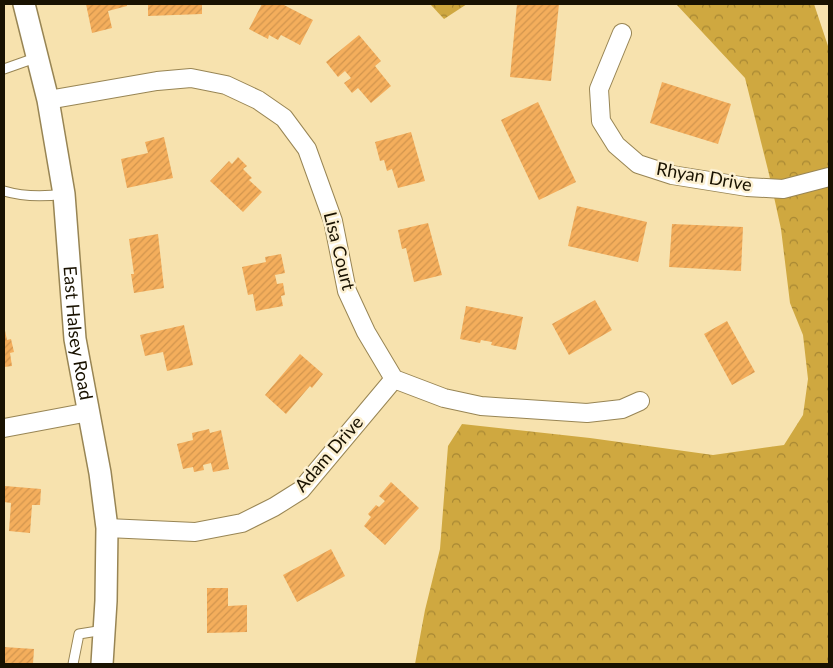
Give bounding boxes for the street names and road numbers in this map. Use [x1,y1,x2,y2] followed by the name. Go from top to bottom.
[655,157,754,195] street label: Rhyan Drive
[320,209,360,293] street label: Lisa Court
[59,265,98,402] street label: East Halsey Road
[289,411,367,496] street label: Adam Drive

